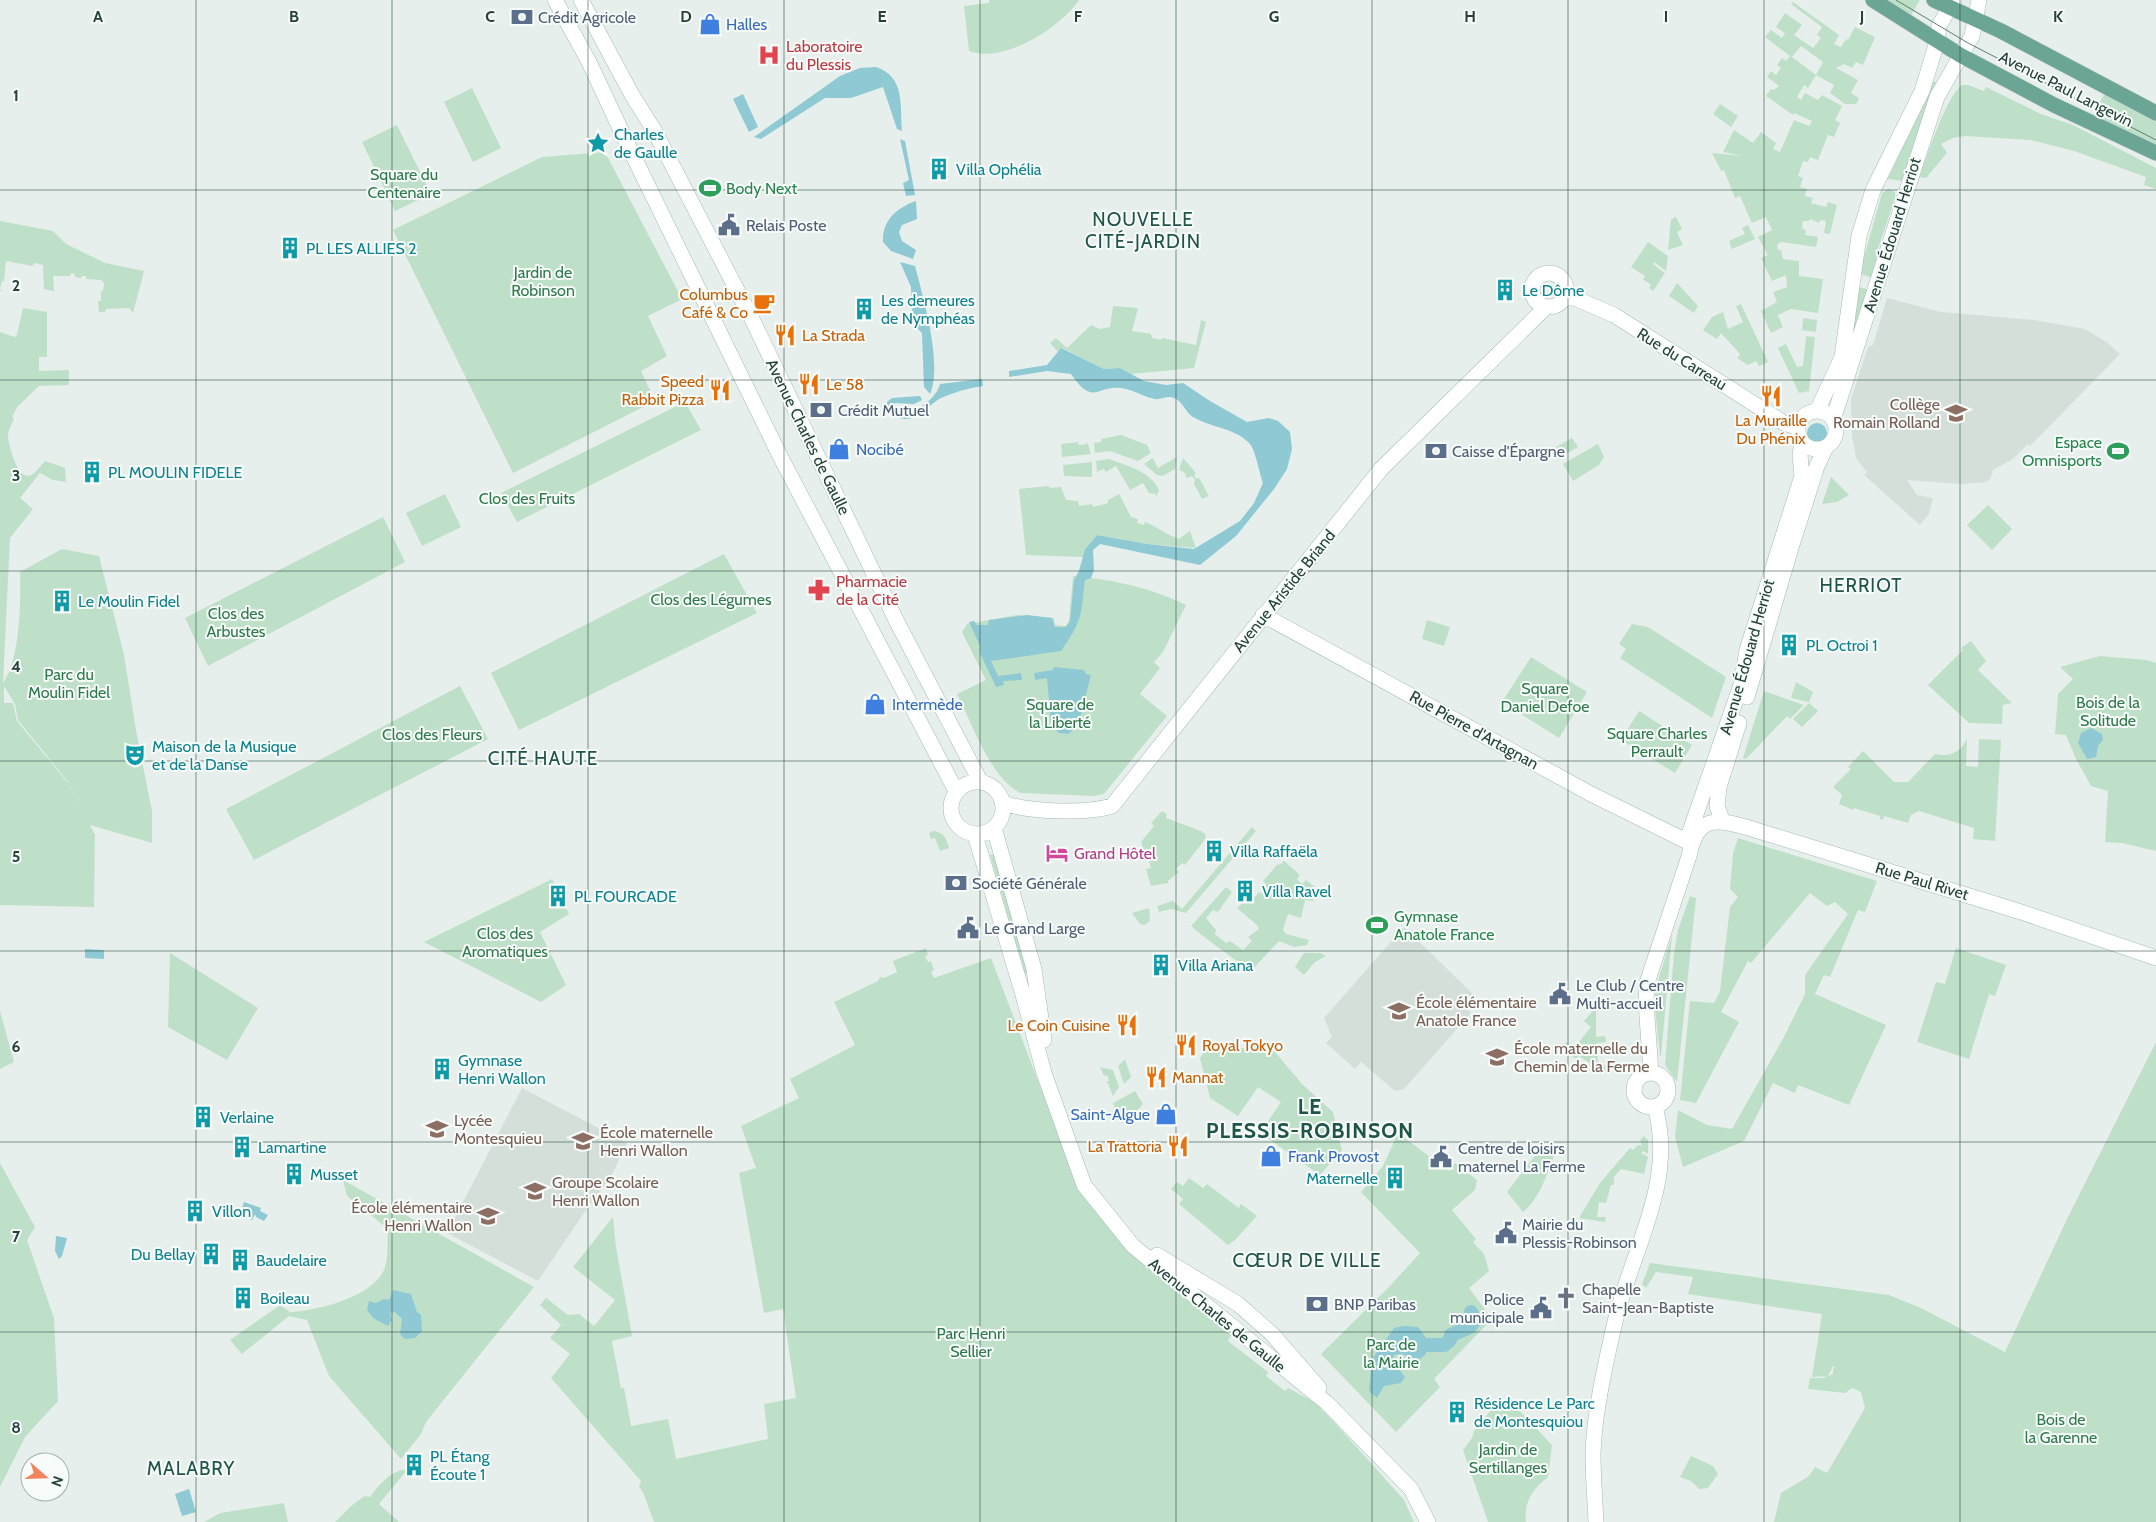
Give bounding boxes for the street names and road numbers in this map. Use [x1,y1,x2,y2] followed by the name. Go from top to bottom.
[1996,47,2136,131] street label: Avenue Paul Langevin
[1859,155,1925,315] street label: Avenue Édouard Herriot
[1634,324,1730,394] street label: Rue du Carreau
[762,356,854,518] street label: Avenue Charles de Gaulle
[1229,526,1339,656] street label: Avenue Aristide Briand
[1716,576,1778,737] street label: Avenue Édouard Herriot
[1406,687,1542,773] street label: Rue Pierre d'Artagnan
[1873,858,1971,904] street label: Rue Paul Rivet
[1145,1254,1289,1376] street label: Avenue Charles de Gaulle

